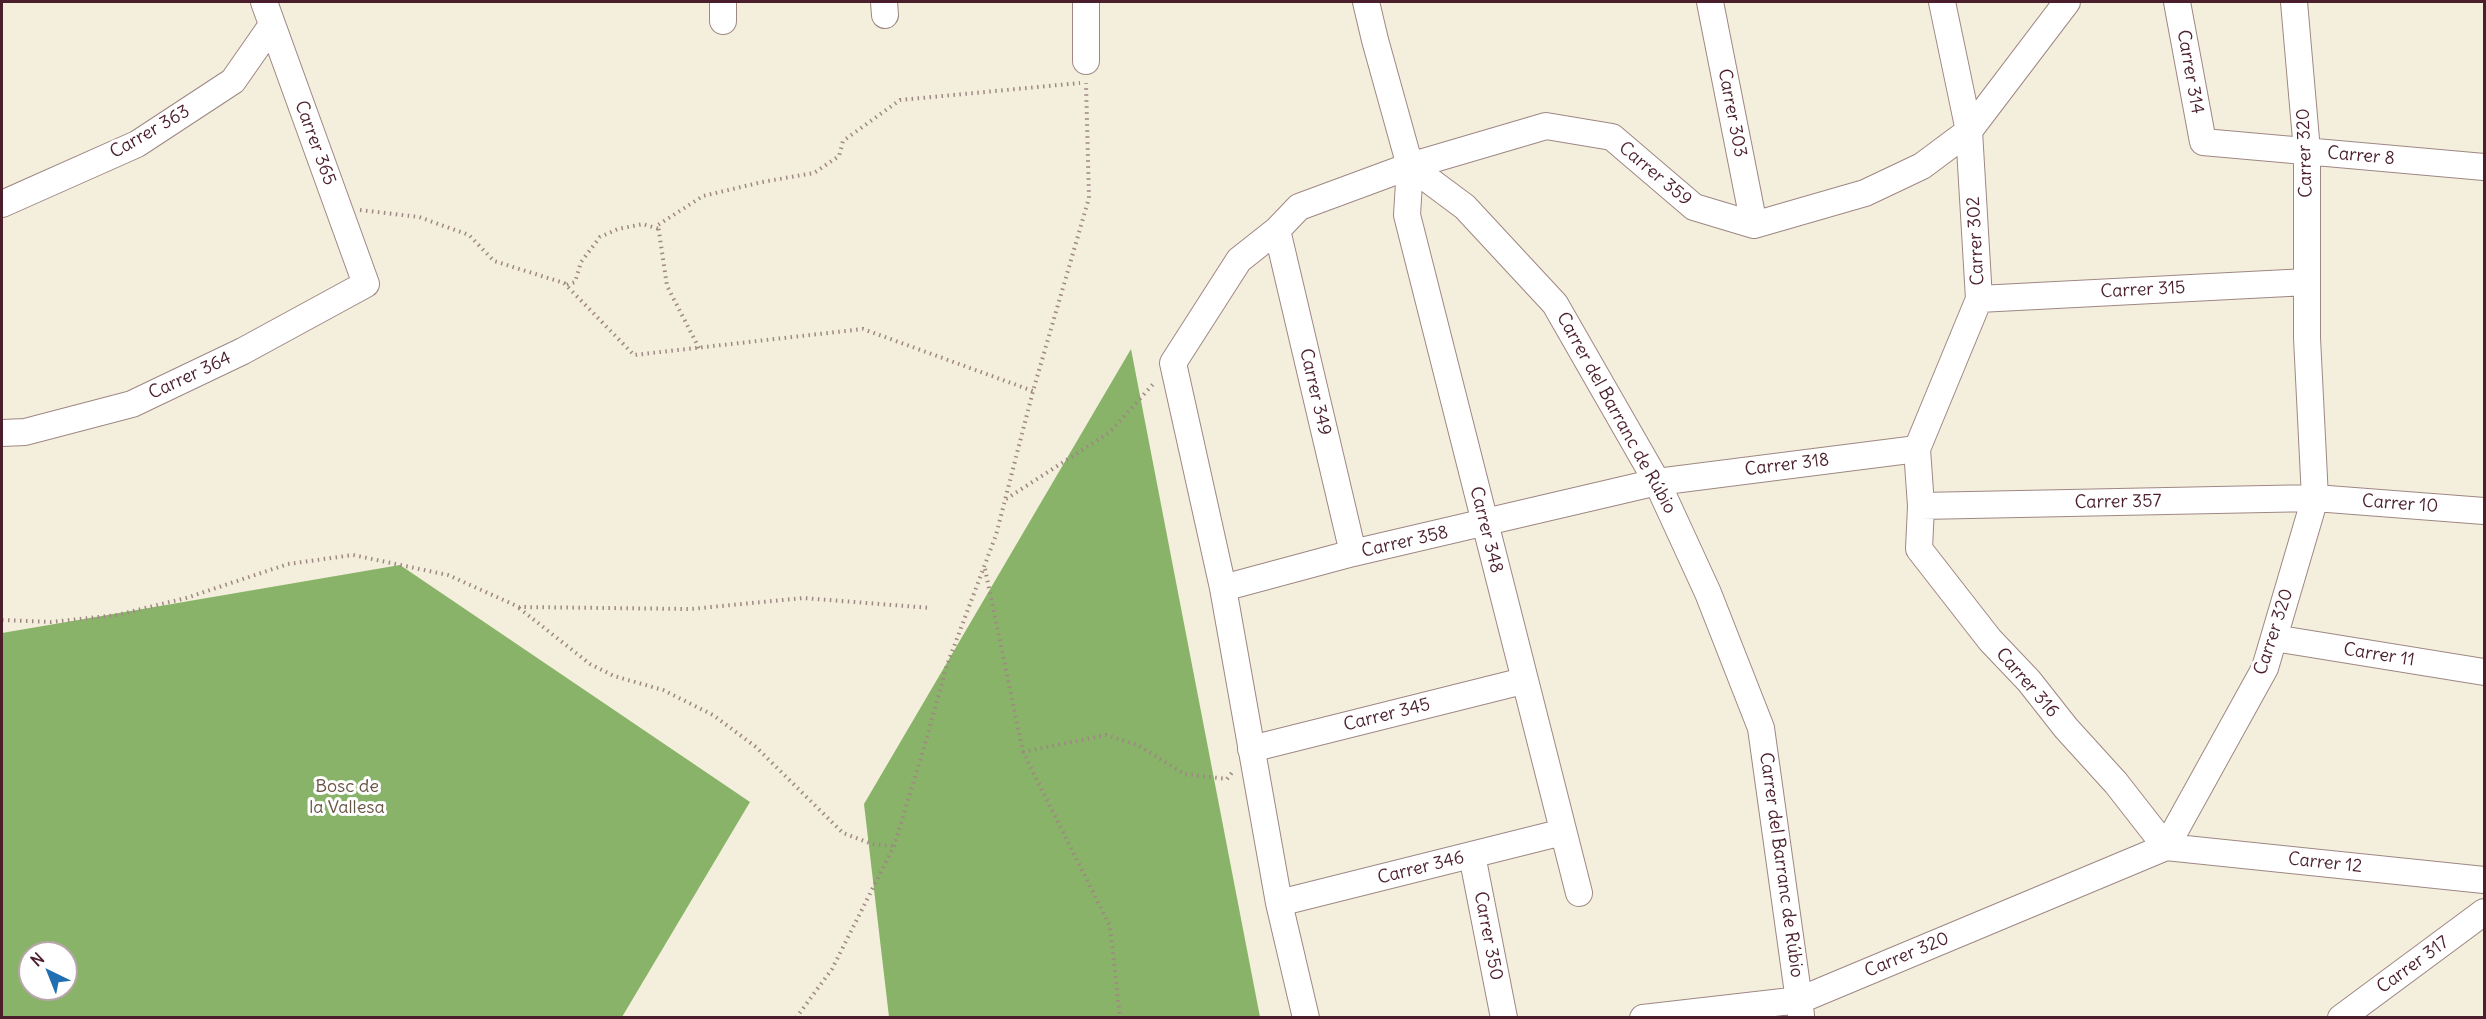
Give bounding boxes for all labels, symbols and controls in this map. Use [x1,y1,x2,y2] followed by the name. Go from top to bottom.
[2172,28,2208,116] street label: Carrer 314
[1713,67,1751,159] street label: Carrer 303
[290,98,340,188] street label: Carrer 365
[106,101,194,163] street label: Carrer 363
[2293,108,2317,198] street label: Carrer 320
[1614,137,1696,211] street label: Carrer 359
[2326,142,2396,170] street label: Carrer 8
[1963,196,1989,286] street label: Carrer 302
[2100,277,2186,303] street label: Carrer 315
[1552,308,1680,518] street label: Carrer del Barranc de Rúbio
[1295,346,1335,438] street label: Carrer 349
[145,348,235,404] street label: Carrer 364
[1744,449,1830,481] street label: Carrer 318
[1465,484,1507,576] street label: Carrer 348
[2074,490,2162,514] street label: Carrer 357
[2361,491,2439,517] street label: Carrer 10
[1360,522,1450,562] street label: Carrer 358
[2250,586,2298,678] street label: Carrer 320
[2342,639,2416,671] street label: Carrer 11
[1991,644,2063,722] street label: Carrer 316
[1341,694,1433,736] street label: Carrer 345
[1755,751,1807,979] street label: Carrer del Barranc de Rúbio
[309,776,385,818] park label: Bosc de la Vallesa
[1375,847,1467,889] street label: Carrer 346
[2287,848,2363,878] street label: Carrer 12
[1469,890,1507,982] street label: Carrer 350
[1862,928,1952,982] street label: Carrer 320
[2373,932,2453,998] street label: Carrer 317
[18,941,78,1001] north arrow
[26,948,48,970] text: N

